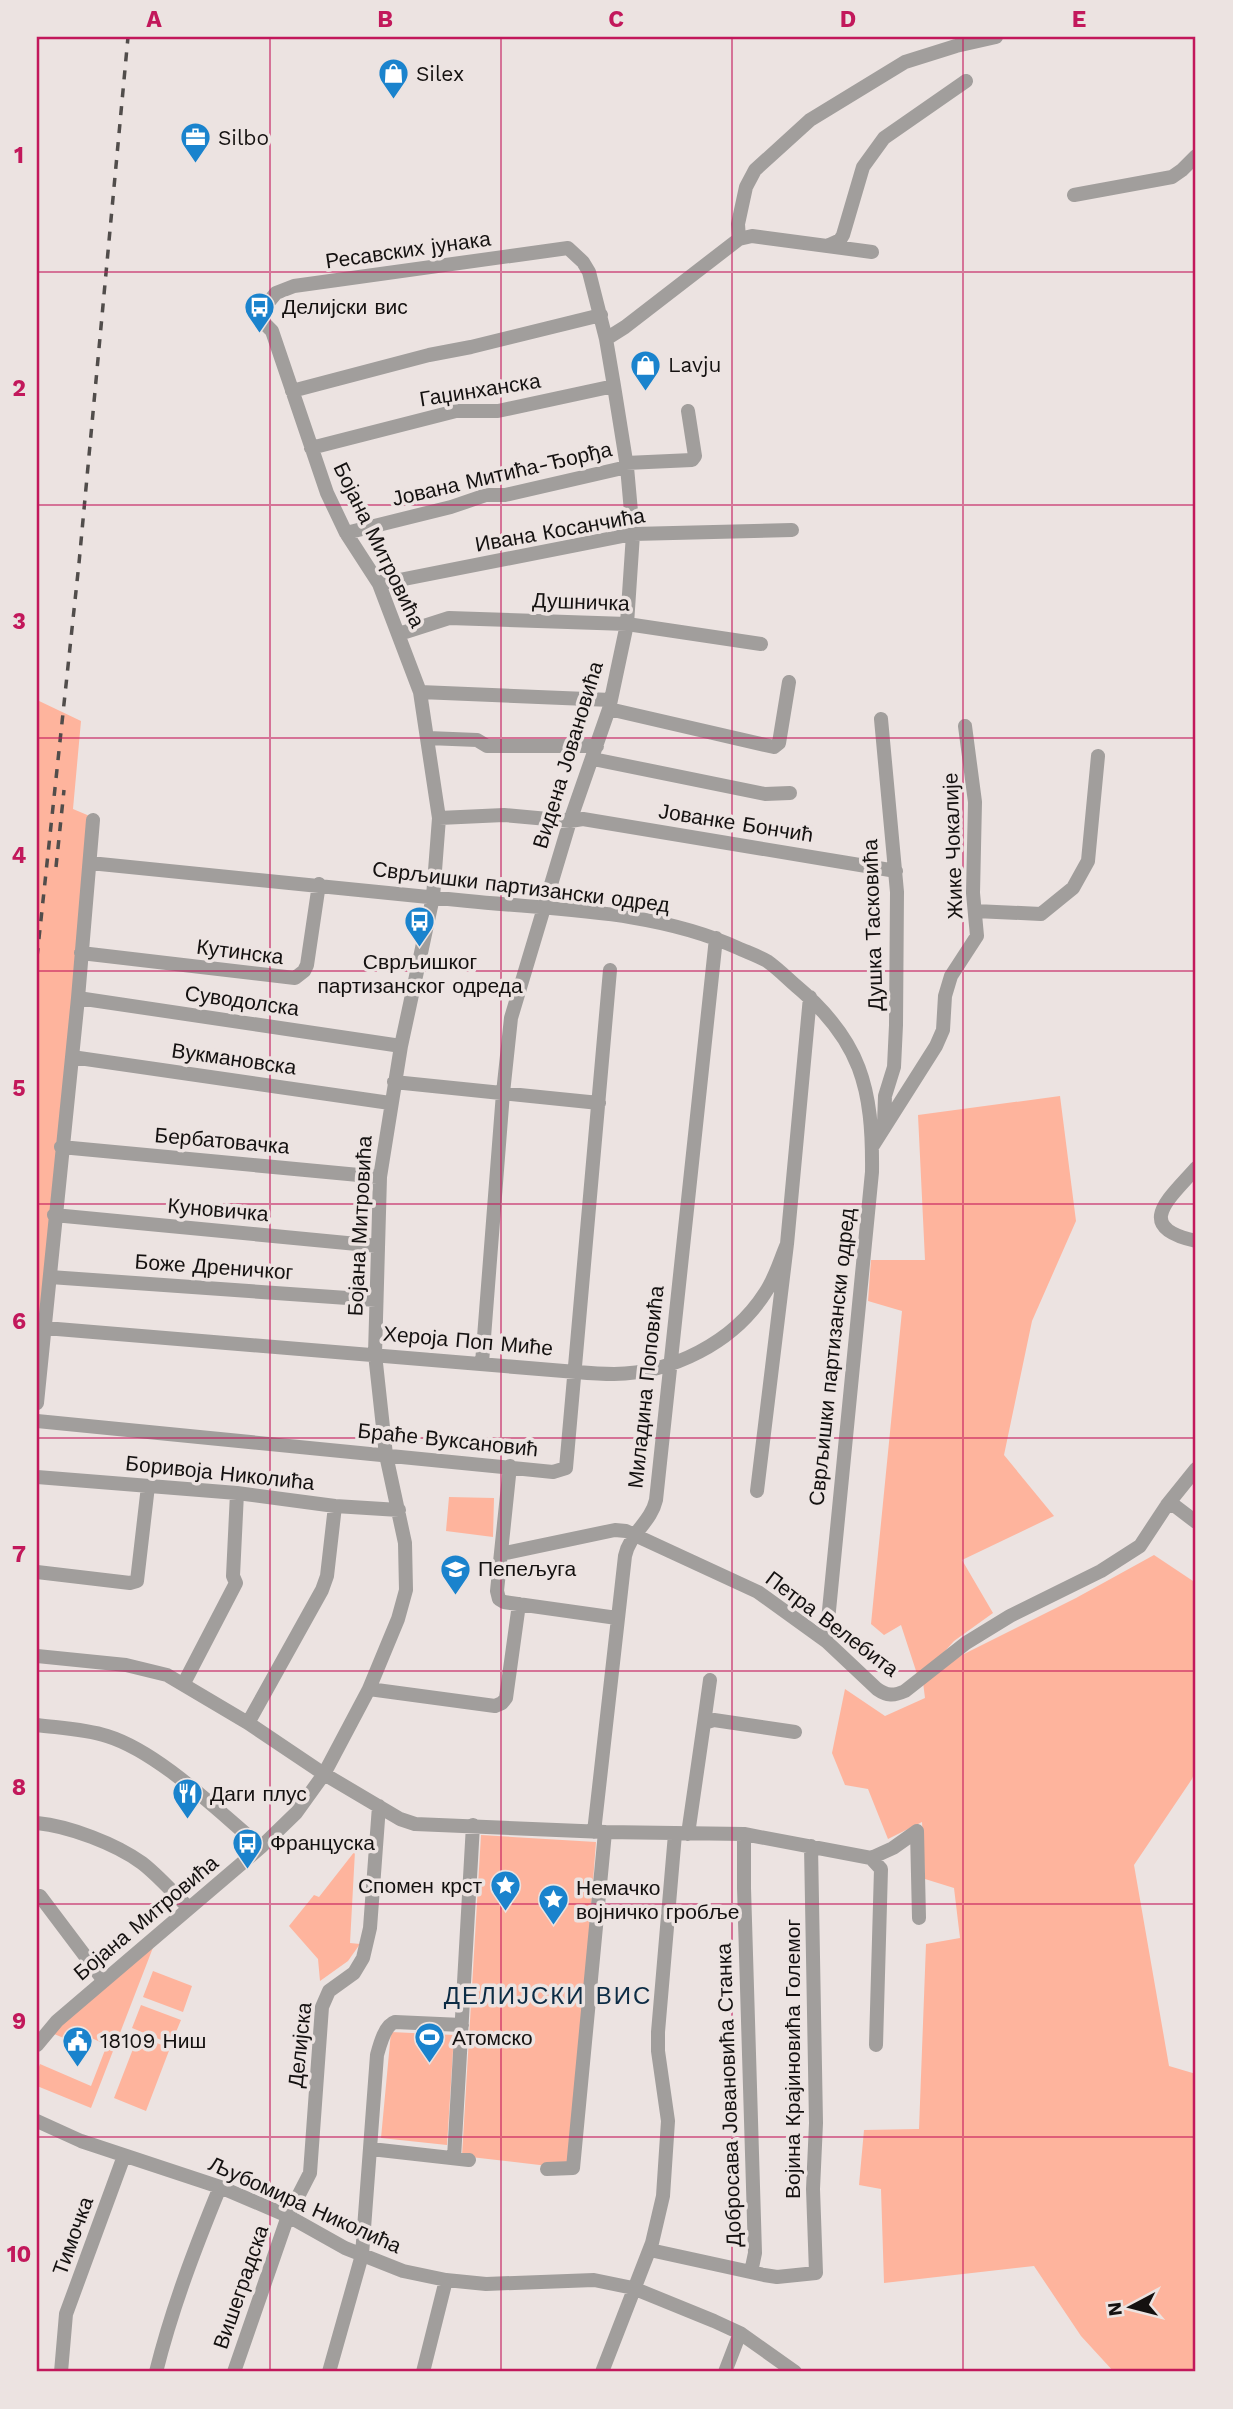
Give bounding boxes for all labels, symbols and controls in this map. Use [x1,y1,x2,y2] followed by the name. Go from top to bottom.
[146,6,162,33] text: A
[377,6,393,33] text: B
[608,6,624,33] text: C
[840,6,856,33] text: D
[1072,6,1086,33] text: E
[376,57,410,101] shop icon: Silex
[416,61,464,86] place label: Silex
[178,121,212,165] office icon: Silbo
[218,125,269,150] place label: Silbo
[14,142,24,169] text: 1
[324,225,493,273] street label: Ресавских јунака
[242,290,276,334] bus stop icon: Делијски вис
[282,294,408,319] place label: Делијски вис
[628,348,662,392] shop icon: Lavju
[668,352,722,377] place label: Lavju
[418,368,543,411] street label: Гаџинханска
[12,375,26,402] text: 2
[390,436,614,511] street label: Јована Митића-Ђорђа
[329,458,430,632] street label: Бојана Митровића
[473,502,647,557] street label: Ивана Косанчића
[532,587,631,616] street label: Душничка
[12,608,26,635] text: 3
[527,658,608,851] street label: Видена Јовановића
[937,772,968,920] street label: Жике Чокалије
[657,798,815,847] street label: Јованке Бончић
[857,838,888,1011] street label: Душка Тасковића
[12,842,27,869] text: 4
[371,856,671,917] street label: Сврљишки партизански одред
[403,905,437,949] bus stop icon: Сврљишког партизанског одреда
[195,934,285,969] street label: Кутинска
[317,949,523,998] place label: Сврљишког партизанског одреда
[183,980,301,1021] street label: Суводолска
[170,1037,298,1080] street label: Вукмановска
[12,1075,26,1102] text: 5
[154,1122,291,1159] street label: Бербатовачка
[342,1135,377,1317] street label: Бојана Митровића
[167,1193,270,1226] street label: Куновичка
[803,1207,860,1507] street label: Сврљишки партизански одред
[134,1248,294,1285] street label: Боже Дреничког
[622,1284,669,1490] street label: Миладина Поповића
[12,1308,26,1335] text: 6
[382,1321,554,1360] street label: Хероја Поп Миће
[357,1418,540,1461] street label: Браће Вуксановић
[124,1450,316,1495] street label: Боривоја Николића
[12,1541,26,1568] text: 7
[438,1552,472,1596] school or university icon: Пепељуга
[478,1556,577,1581] place label: Пепељуга
[761,1566,904,1682] street label: Петра Велебита
[12,1774,26,1801] text: 8
[170,1777,204,1821] restaurant icon: Даги плус
[210,1781,307,1806] place label: Даги плус
[230,1826,264,1870] bus stop icon: Француска
[270,1830,375,1855] place label: Француска
[68,1850,223,1985] street label: Бојана Митровића
[488,1869,522,1913] place icon: Спомен крст
[358,1873,482,1898] place label: Спомен крст
[576,1875,740,1924] place label: Немачко војничко гробље
[536,1883,570,1927] place icon: Немачко војничко гробље
[780,1919,805,2199] street label: Војина Крајиновића Големог
[711,1942,746,2247] street label: Добросава Јовановића Станка
[444,1982,652,2010] district label: ДЕЛИЈСКИ ВИС
[283,2001,316,2089] street label: Делијска
[12,2008,26,2035] text: 9
[412,2021,446,2065] sports icon: Атомско
[60,2024,94,2068] public building icon: 18109 Ниш
[452,2025,533,2050] place label: Атомско
[100,2028,206,2053] place label: 18109 Ниш
[205,2151,406,2258] street label: Љубомира Николића
[47,2193,98,2278] street label: Тимочка
[208,2221,274,2352] street label: Вишеградска
[7,2241,31,2268] text: 10
[1096,2272,1166,2342] north arrow
[1102,2301,1127,2317] text: N

